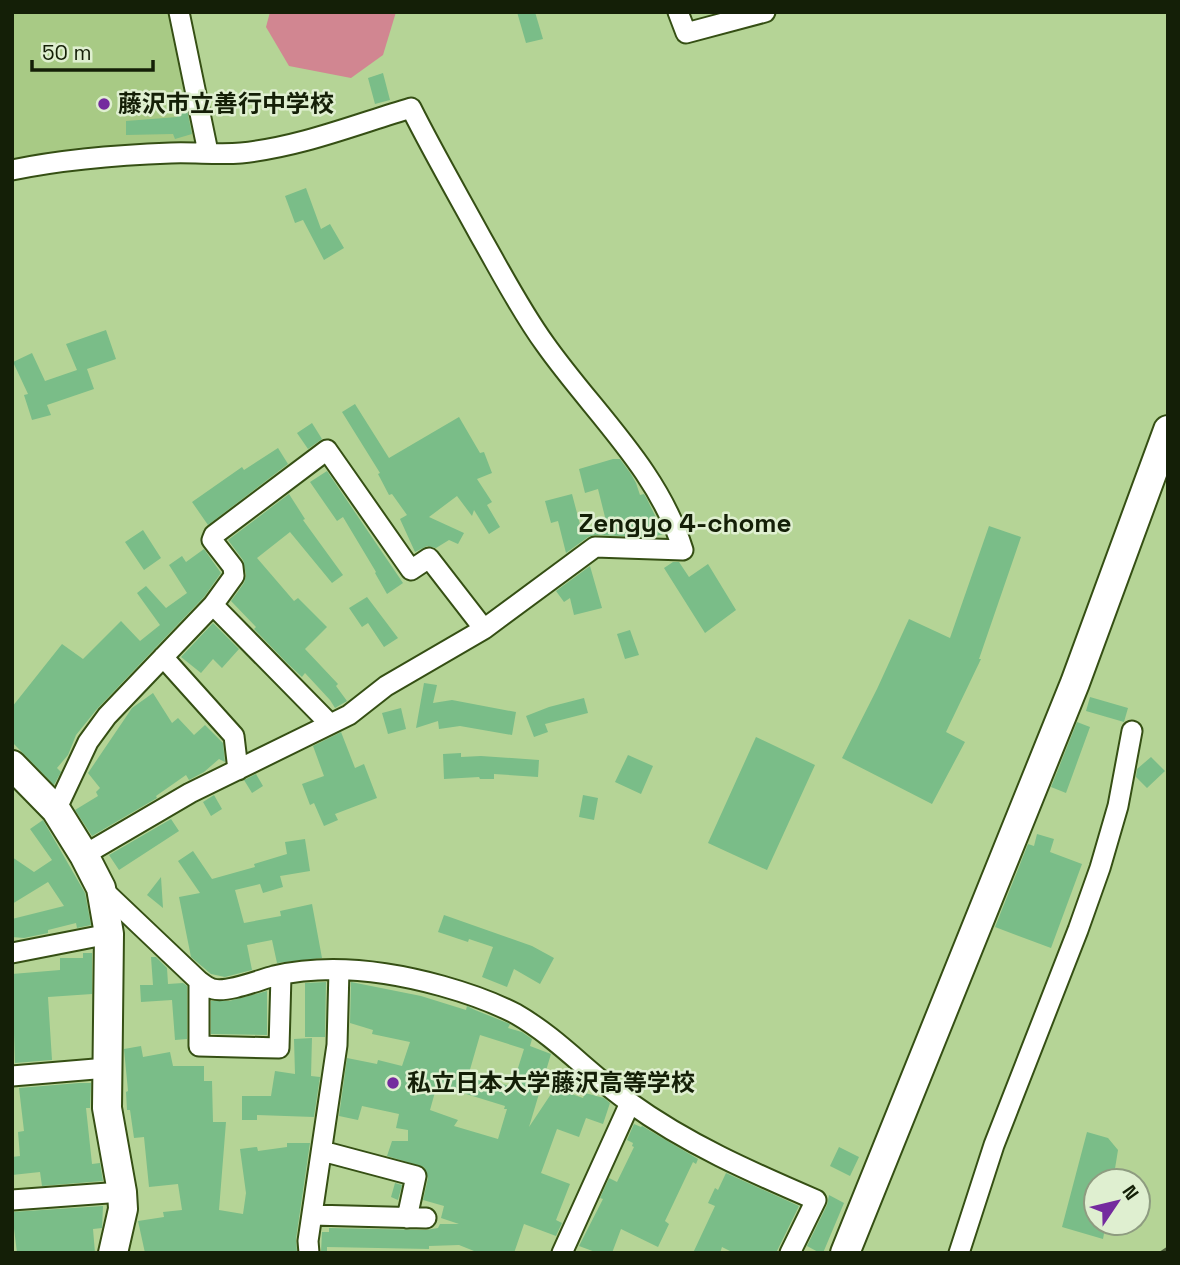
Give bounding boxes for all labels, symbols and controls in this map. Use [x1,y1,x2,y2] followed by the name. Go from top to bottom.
[32,28,152,72] scale bar
[42,39,92,66] text: 50 m
[118,88,334,119] place label: 藤沢市立善行中学校
[96,96,112,112] marker: 藤沢市立善行中学校
[578,506,792,540] district label: Zengyo 4-chome
[407,1067,695,1098] place label: 私立日本大学藤沢高等学校
[385,1075,401,1091] marker: 私立日本大学藤沢高等学校
[1082,1167,1152,1237] north arrow
[1117,1180,1144,1205] text: N

